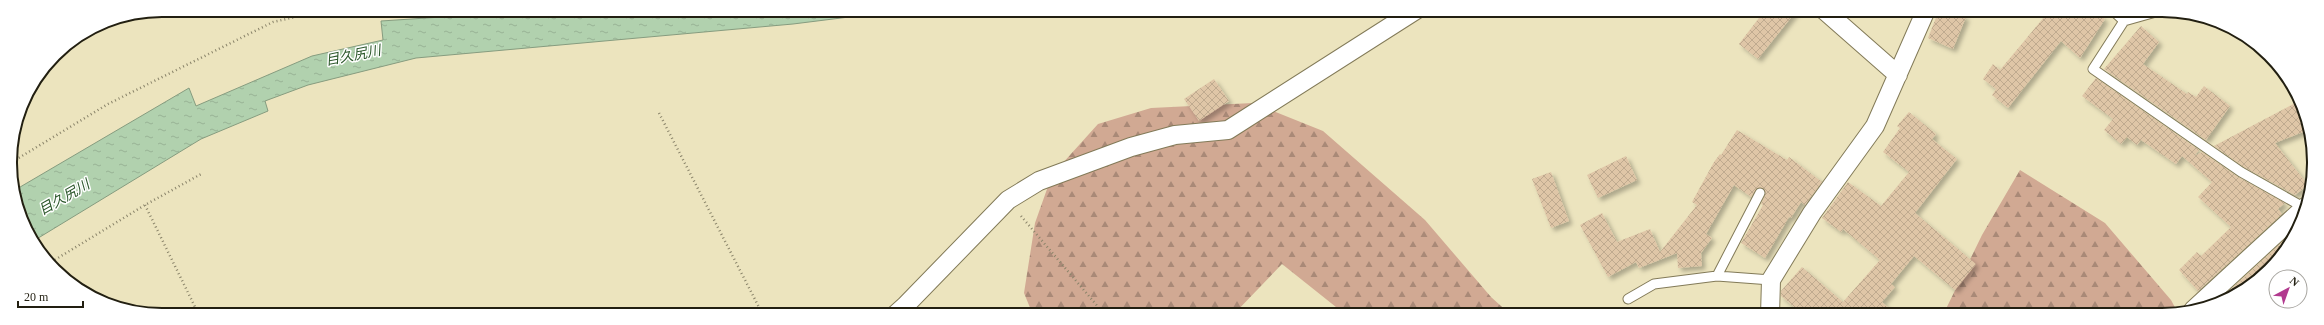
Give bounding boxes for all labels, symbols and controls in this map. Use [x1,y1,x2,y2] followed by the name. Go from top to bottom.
[324,42,384,68] water label: 目久尻川
[36,176,94,218] water label: 目久尻川
[2268,269,2308,309] north arrow
[2288,274,2302,289] text: N
[18,283,83,309] scale bar
[24,290,49,304] text: 20 m

